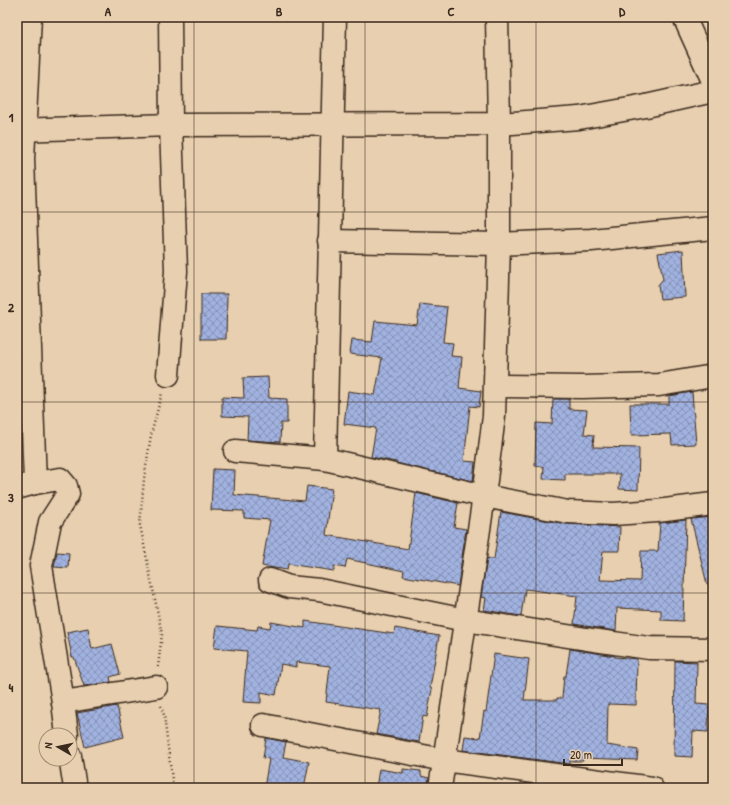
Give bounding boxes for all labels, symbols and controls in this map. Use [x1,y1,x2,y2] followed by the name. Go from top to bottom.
[105,2,112,20] text: A
[276,2,283,20] text: B
[447,2,455,20] text: C
[619,2,626,20] text: D
[9,108,14,126] text: 1
[8,298,15,316] text: 2
[8,488,14,506] text: 3
[9,678,14,696] text: 4
[38,727,78,767] north arrow
[41,741,56,749] text: N
[564,741,622,767] scale bar
[570,746,592,763] text: 20 m

